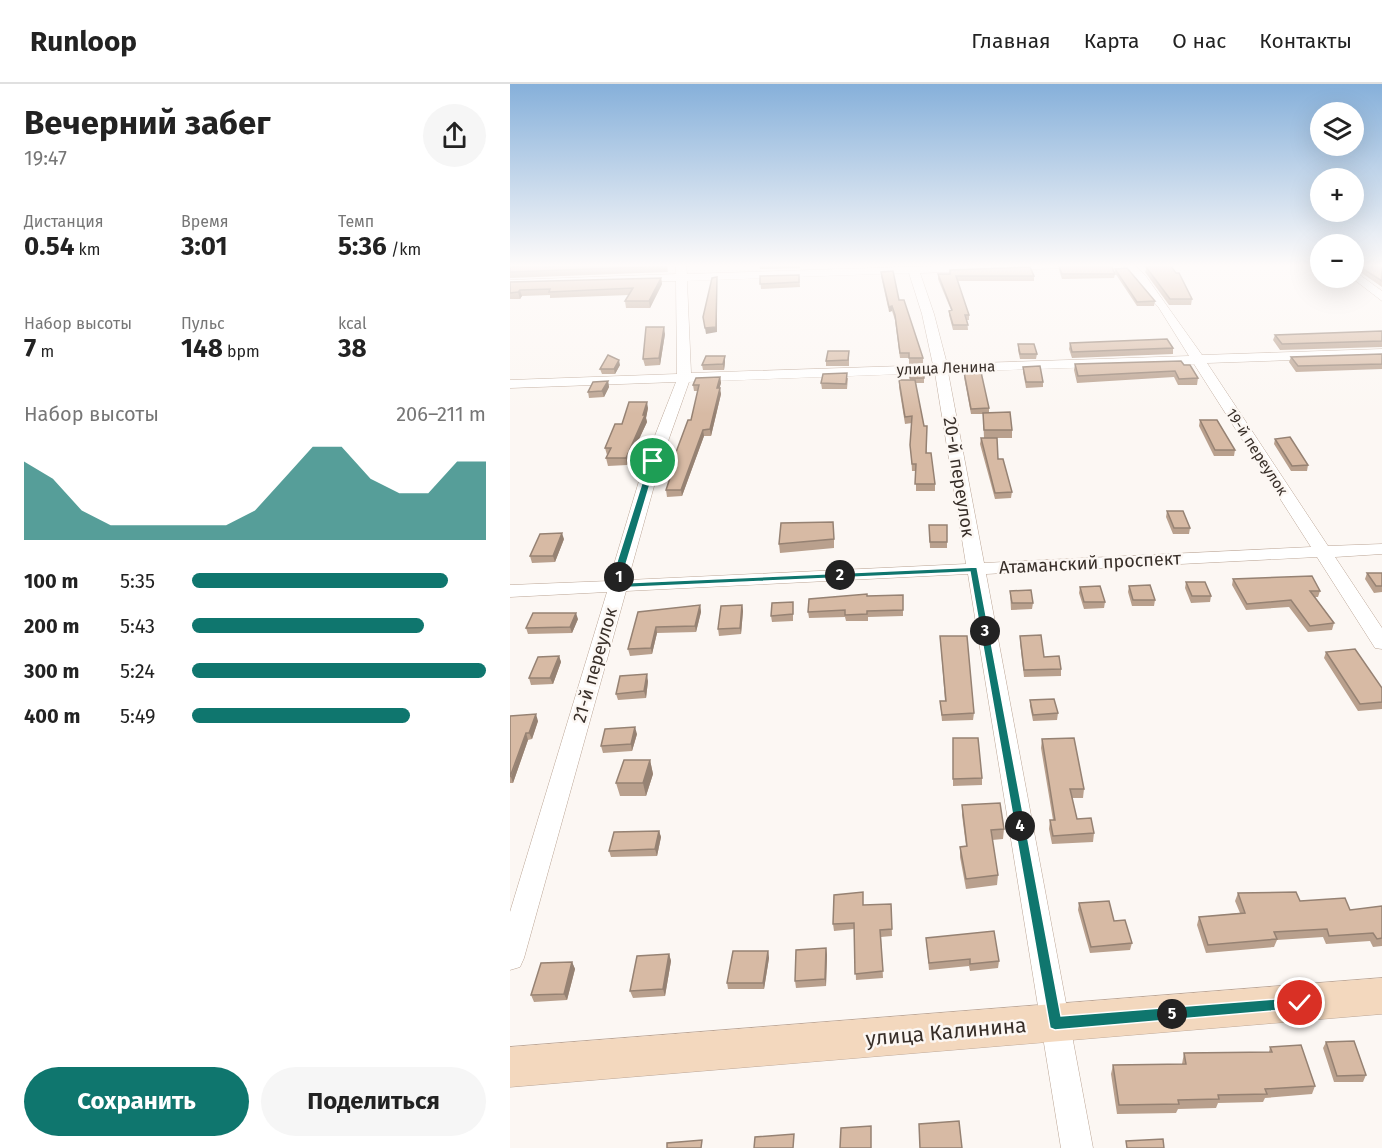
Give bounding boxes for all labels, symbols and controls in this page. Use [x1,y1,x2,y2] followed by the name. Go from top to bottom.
[30,25,137,58] text: Runloop
[971,28,1051,54] text: Главная
[1084,28,1139,54] text: Карта
[1172,28,1226,54] text: О нас
[1259,28,1352,54] text: Контакты
[1310,102,1364,288] map controls
[1310,102,1364,156] button: layers
[24,103,270,143] text: Вечерний забег
[423,104,486,167] button: share
[24,146,67,170] text: 19:47
[1310,168,1364,222] button: +
[24,212,104,231] text: Дистанция
[181,212,229,231] text: Время
[338,212,374,231] text: Темп
[24,231,74,262] text: 0.54
[181,231,227,262] text: 3:01
[338,231,387,262] text: 5:36
[1310,234,1364,288] button: −
[74,240,101,259] text: km
[387,240,421,259] text: /km
[24,314,132,333] text: Набор высоты
[181,314,225,333] text: Пульс
[338,314,367,333] text: kcal
[24,333,36,364] text: 7
[181,333,223,364] text: 148
[338,333,367,364] text: 38
[36,342,54,361] text: m
[223,342,260,361] text: bpm
[896,357,996,379] street label: улица Ленина
[24,402,159,426] text: Набор высоты
[396,402,486,426] text: 206–211 m
[1222,405,1292,499] street label: 19-й переулок
[939,415,979,539] street label: 20-й переулок
[627,435,678,486] pin
[636,444,669,477] icon: arrive
[998,547,1183,579] street label: Атаманский проспект
[825,560,855,590] pin: 2
[604,562,634,592] pin: 1
[836,565,844,584] text: 2
[615,567,623,586] text: 1
[24,569,78,593] text: 100 m
[120,569,155,593] text: 5:35
[568,604,622,725] street label: 21-й переулок
[24,614,79,638] text: 200 m
[120,614,155,638] text: 5:43
[970,616,1000,646] pin: 3
[981,621,989,640] text: 3
[24,659,79,683] text: 300 m
[120,659,155,683] text: 5:24
[24,704,80,728] text: 400 m
[120,704,155,728] text: 5:49
[1005,811,1035,841] pin: 4
[1015,816,1025,835] text: 4
[1274,977,1325,1028] pin
[1283,986,1316,1019] icon: check
[1157,999,1187,1029] pin: 5
[1168,1004,1176,1023] text: 5
[865,1012,1027,1052] street label: улица Калинина
[24,1067,249,1136] button: Сохранить
[261,1067,486,1136] button: Поделиться

